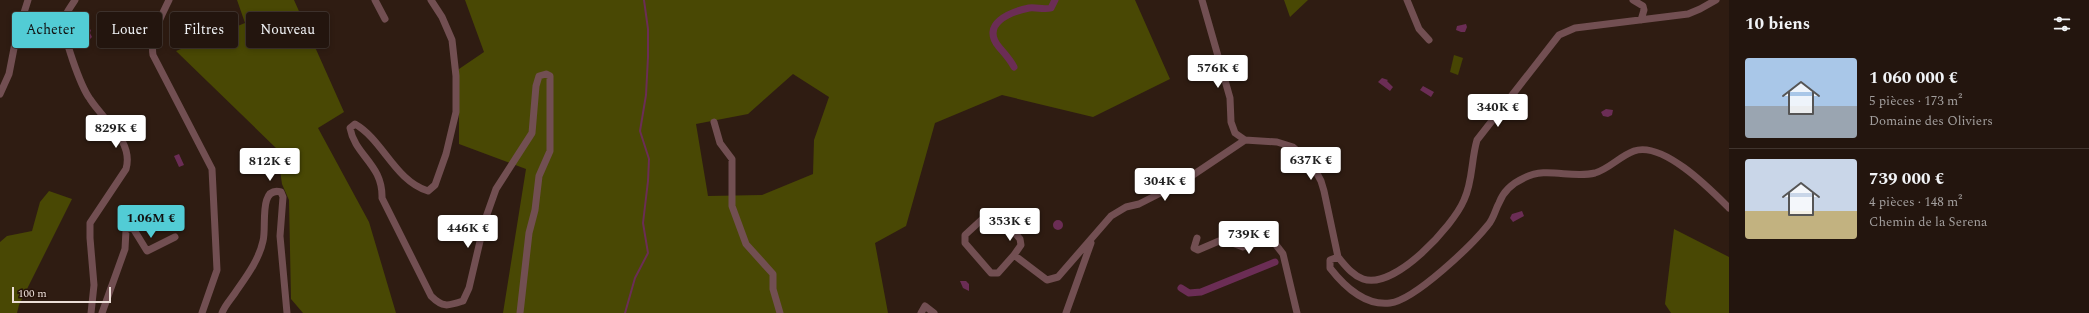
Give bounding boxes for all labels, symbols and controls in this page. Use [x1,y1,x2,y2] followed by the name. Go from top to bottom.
[1745,11,1810,37] text: 10 biens
[12,12,89,48] chip: Acheter
[97,12,162,48] chip: Louer
[170,12,238,48] chip: Filtres
[246,12,329,48] chip: Nouveau
[2051,13,2073,35] icon: filters
[1185,55,1251,89] pin: 576K €
[1197,58,1239,78] text: 576K €
[1869,65,1958,91] text: 1 060 000 €
[1777,74,1825,122] icon: home
[1869,91,1962,111] text: 5 pièces · 173 m²
[1465,94,1531,128] pin: 340K €
[1477,97,1519,117] text: 340K €
[1869,111,1993,131] text: Domaine des Oliviers
[83,115,149,149] pin: 829K €
[95,118,137,138] text: 829K €
[1278,147,1344,181] pin: 637K €
[237,148,303,182] pin: 812K €
[1290,150,1332,170] text: 637K €
[249,151,291,171] text: 812K €
[1869,166,1944,192] text: 739 000 €
[1132,168,1198,202] pin: 304K €
[1144,171,1186,191] text: 304K €
[1777,175,1825,223] icon: home
[1869,192,1962,212] text: 4 pièces · 148 m²
[114,205,188,239] pin: 1.06M €
[127,208,175,228] text: 1.06M €
[977,208,1043,242] pin: 353K €
[989,211,1031,231] text: 353K €
[1869,212,1987,232] text: Chemin de la Serena
[435,215,501,249] pin: 446K €
[447,218,489,238] text: 446K €
[1216,221,1282,255] pin: 739K €
[1228,224,1270,244] text: 739K €
[12,285,111,304] scale bar
[18,285,47,302] text: 100 m

